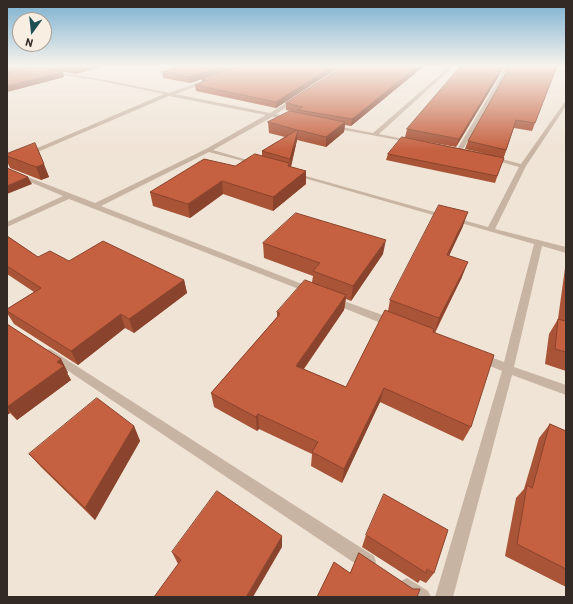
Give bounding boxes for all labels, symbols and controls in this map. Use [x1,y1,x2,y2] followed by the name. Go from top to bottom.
[12,12,52,52] north arrow
[24,36,34,50] text: N

